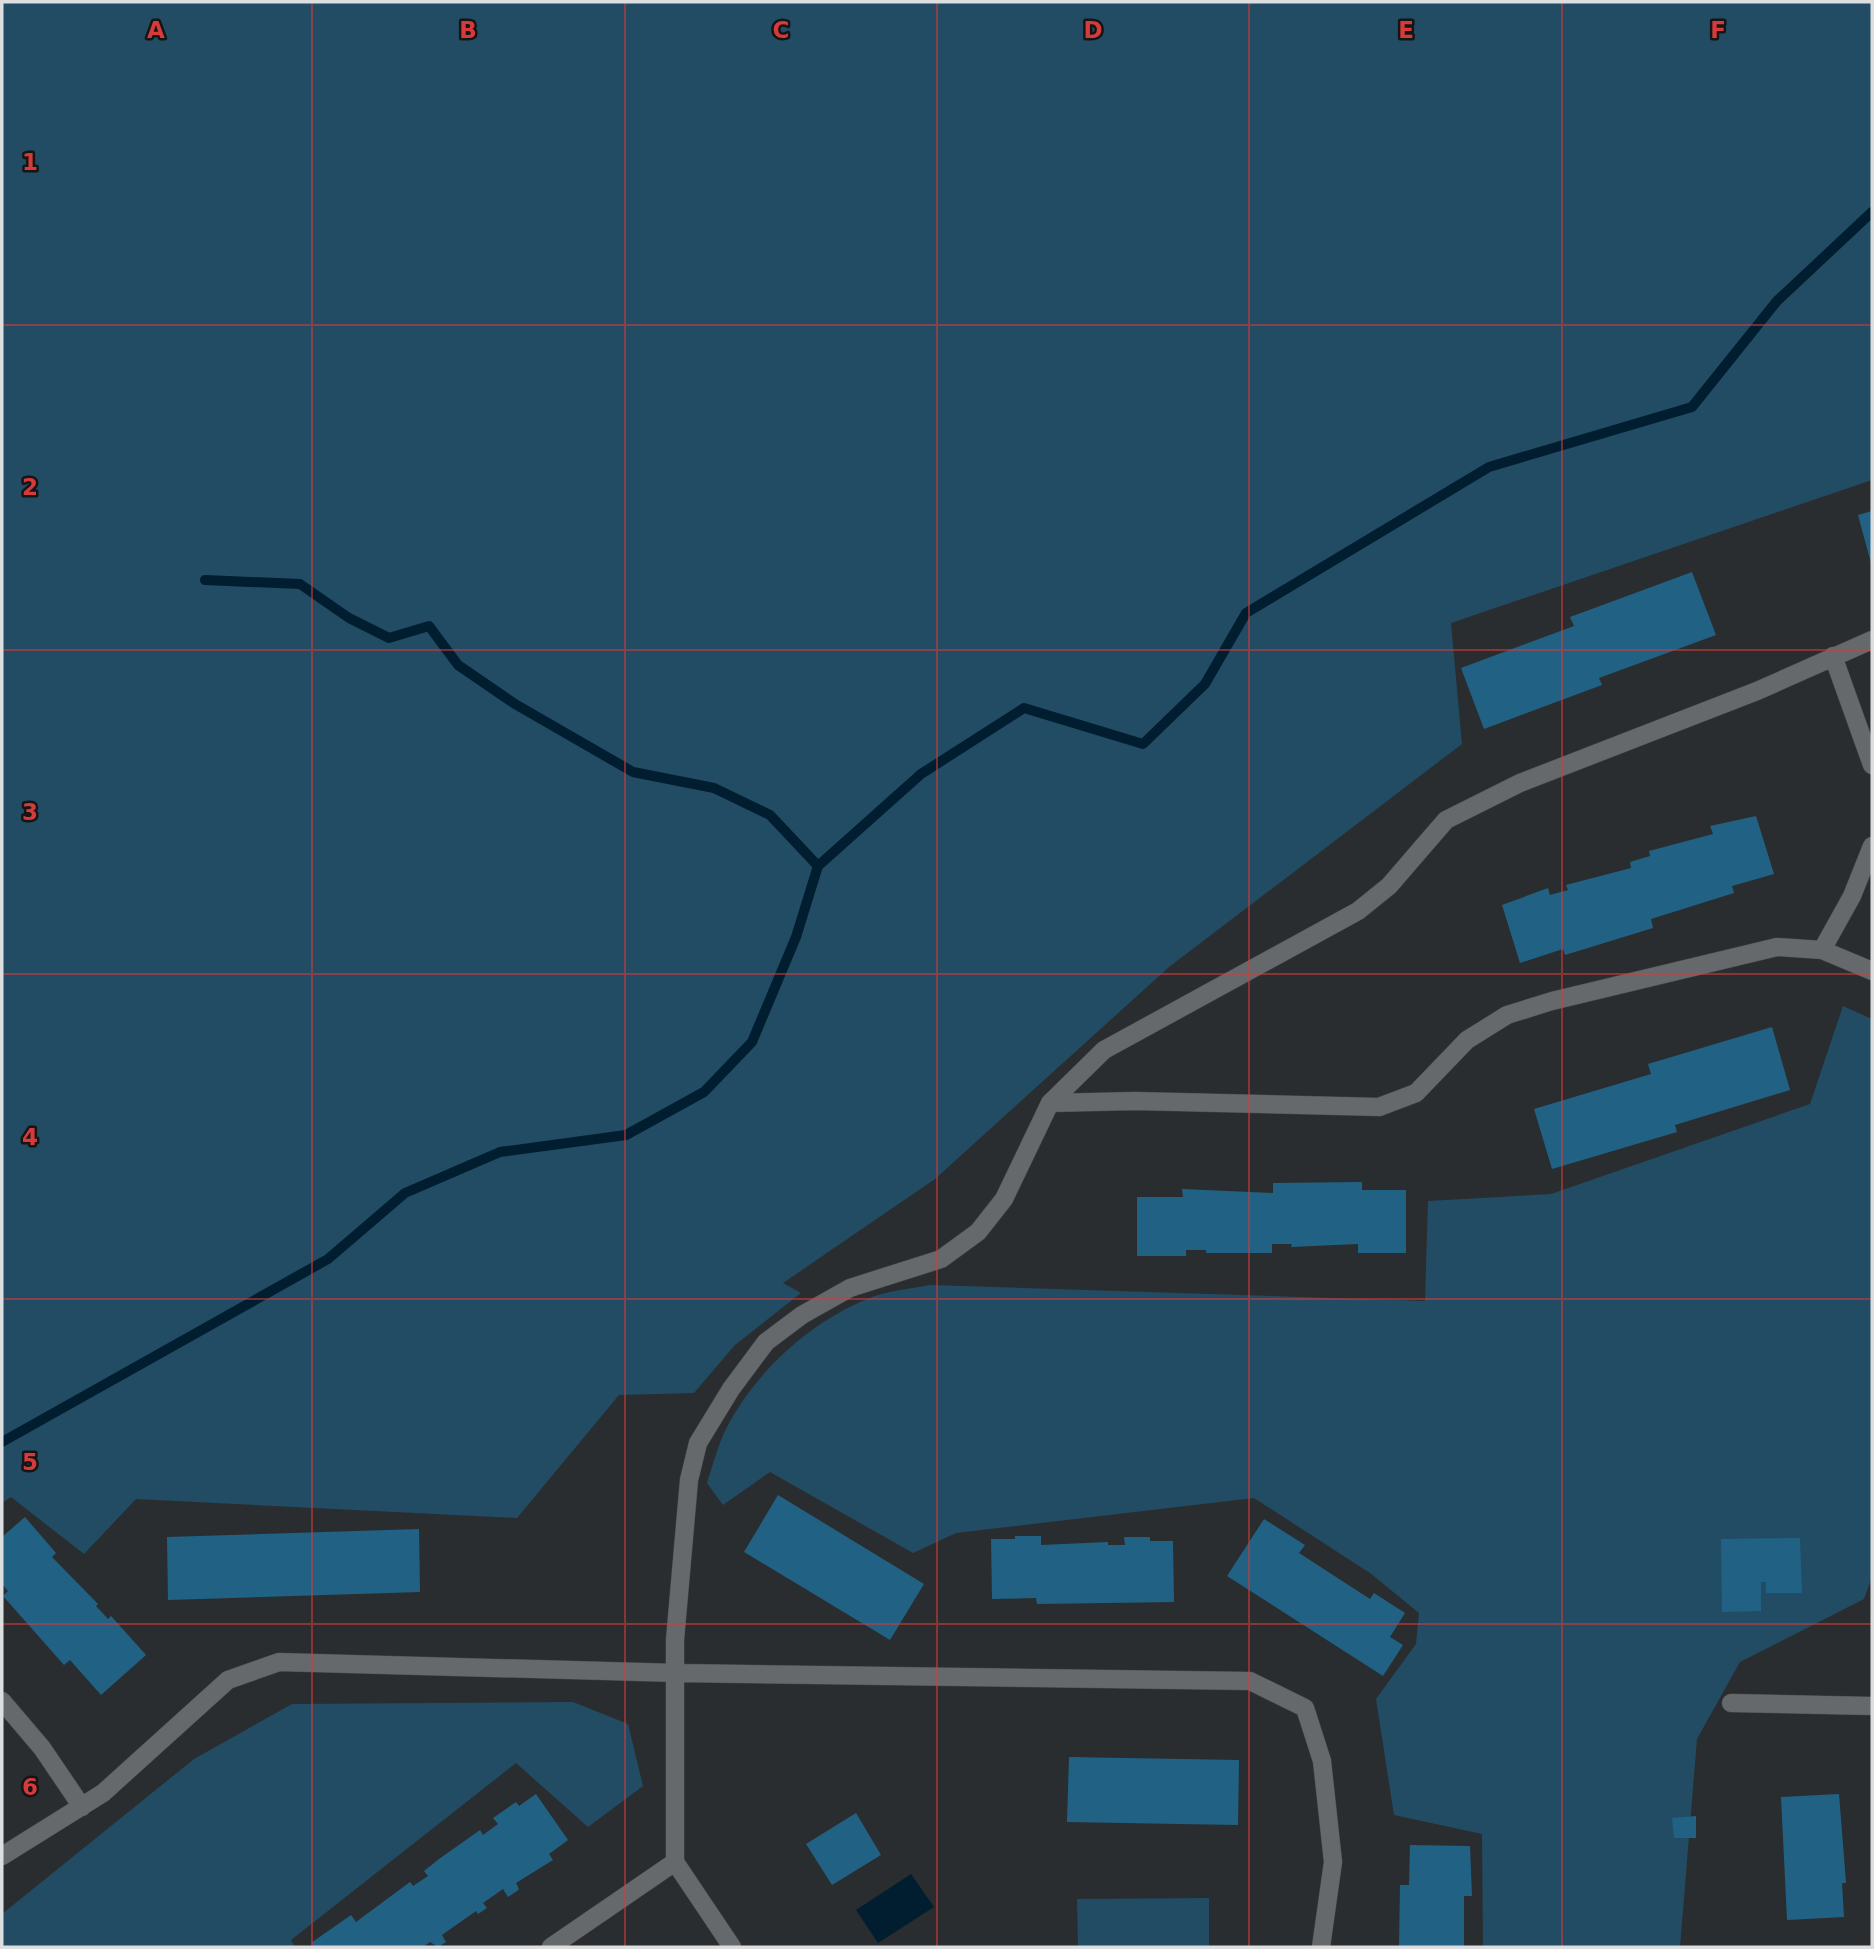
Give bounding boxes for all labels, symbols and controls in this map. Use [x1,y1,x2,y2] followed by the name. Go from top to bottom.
[147,17,165,43] text: A
[459,17,477,43] text: B
[773,17,789,43] text: C
[1083,17,1103,43] text: D
[1398,17,1414,43] text: E
[1710,17,1726,43] text: F
[22,149,38,175] text: 1
[22,474,38,500] text: 2
[22,799,38,825] text: 3
[22,1124,38,1150] text: 4
[22,1449,38,1475] text: 5
[22,1774,38,1800] text: 6

